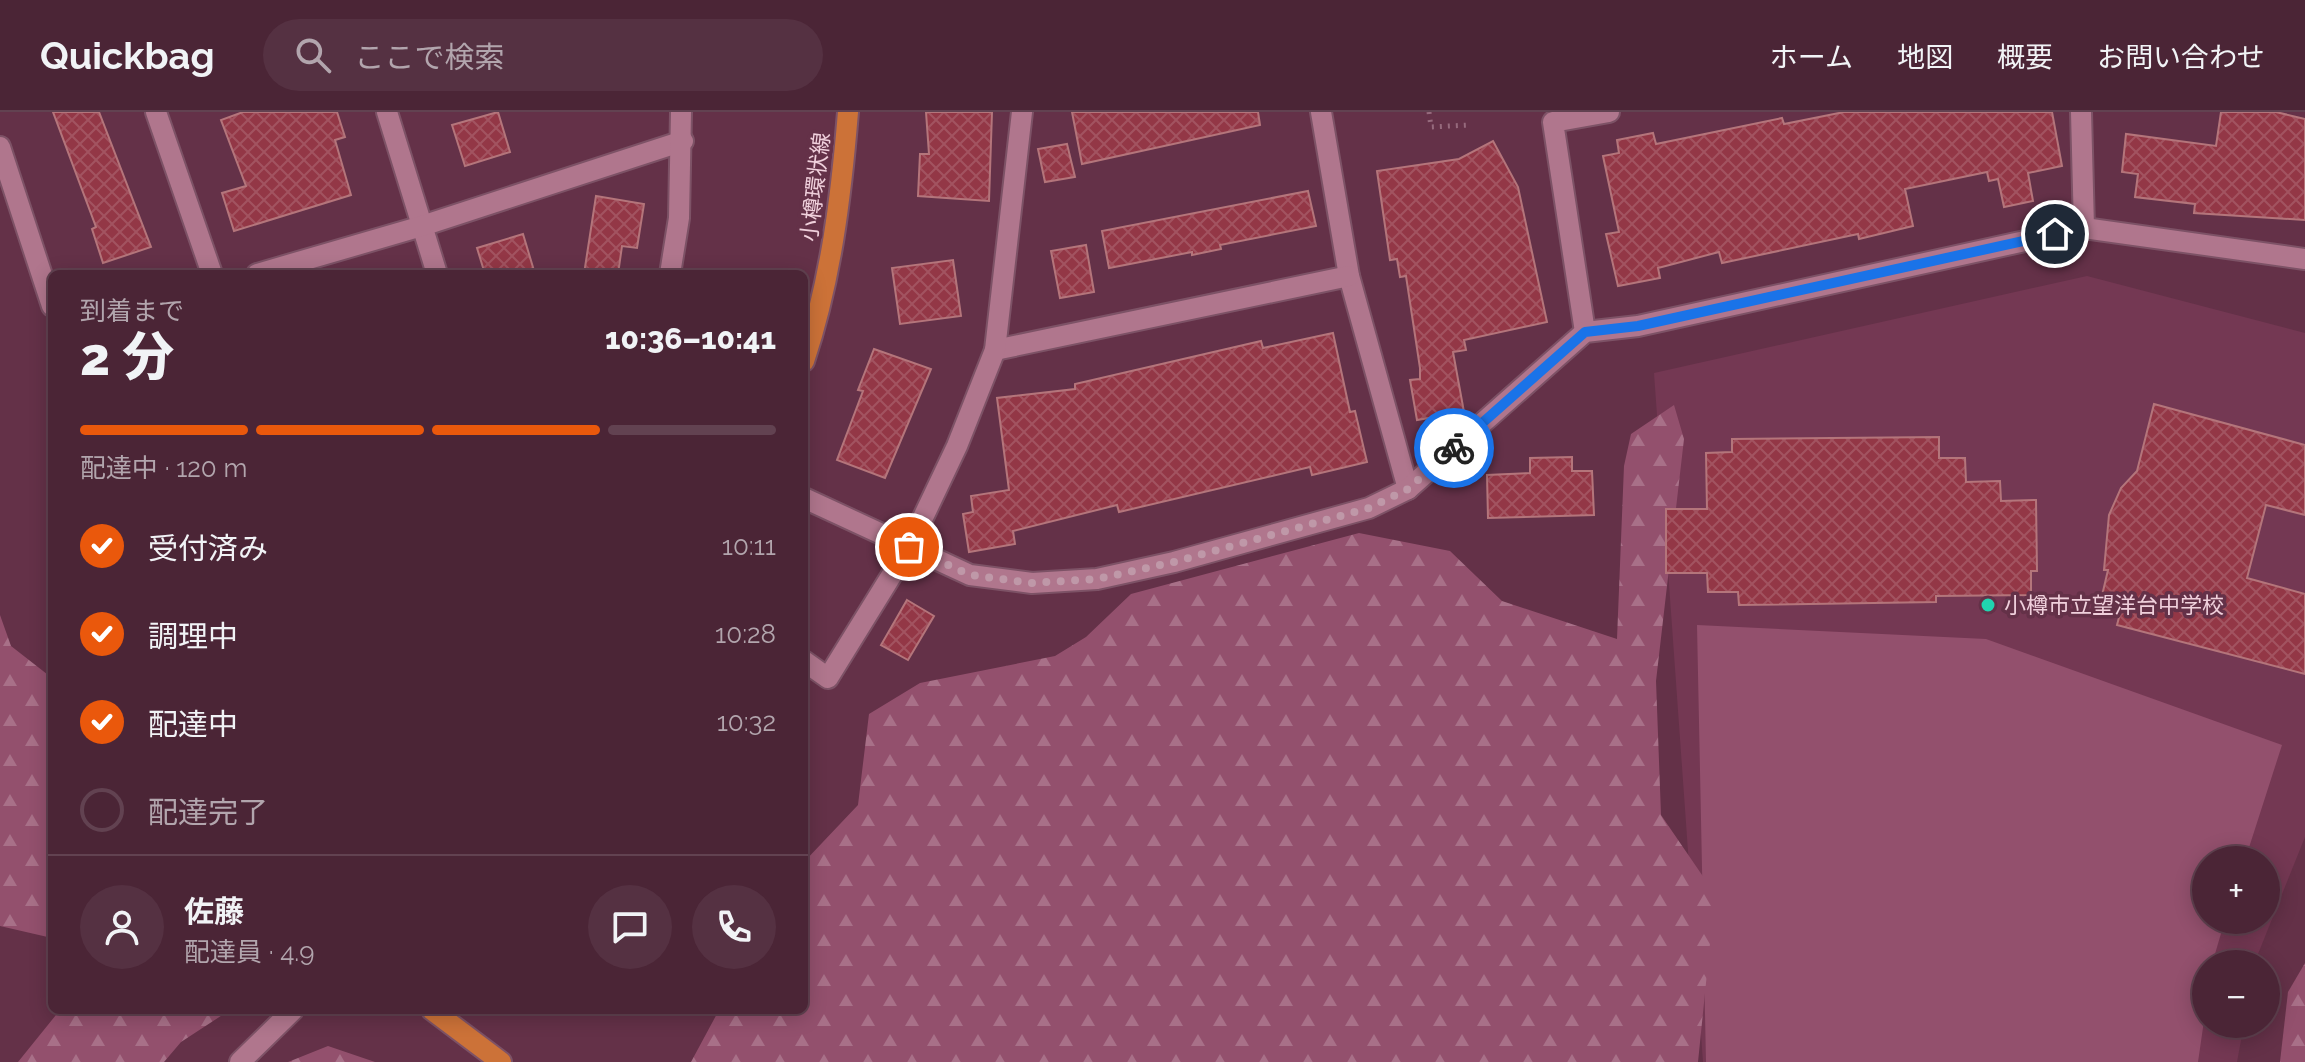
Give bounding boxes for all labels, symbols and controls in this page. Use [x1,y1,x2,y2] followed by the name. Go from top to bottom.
[263,19,823,91] search box
[40,33,215,78] text: Quickbag
[291,33,335,77] icon: search
[355,40,505,75] text: ここで検索
[1770,41,1853,74] text: ホーム
[1897,41,1953,74] text: 地図
[1997,41,2053,74] text: 概要
[2097,41,2265,74] text: お問い合わせ
[795,131,835,243] street label: 小樽環状線
[2021,200,2089,268] pin
[2033,212,2077,256] icon: home
[80,296,184,326] text: 到着まで
[605,321,776,356] text: 10:36–10:41
[80,326,174,387] text: 2 分
[1414,408,1494,488] courier
[1432,426,1476,470] icon: bike
[80,453,247,483] text: 配達中 · 120 m
[875,513,943,581] pin
[80,524,124,568] icon: check
[887,525,931,569] icon: bag
[148,531,268,566] text: 受付済み
[722,531,776,561] text: 10:11
[2004,592,2224,618] place label: 小樽市立望洋台中学校
[1979,596,1997,614] marker: 小樽市立望洋台中学校
[80,612,124,656] icon: check
[148,619,238,654] text: 調理中
[715,619,776,649] text: 10:28
[80,700,124,744] icon: check
[148,707,238,742] text: 配達中
[717,707,776,737] text: 10:32
[148,795,268,830] text: 配達完了
[2192,846,2280,1038] map controls
[2192,846,2280,934] button: +
[80,885,164,969] button: person
[588,885,672,969] button: chat
[692,885,776,969] button: phone
[184,894,244,929] text: 佐藤
[184,937,315,967] text: 配達員 · 4.9
[2192,950,2280,1038] button: −

